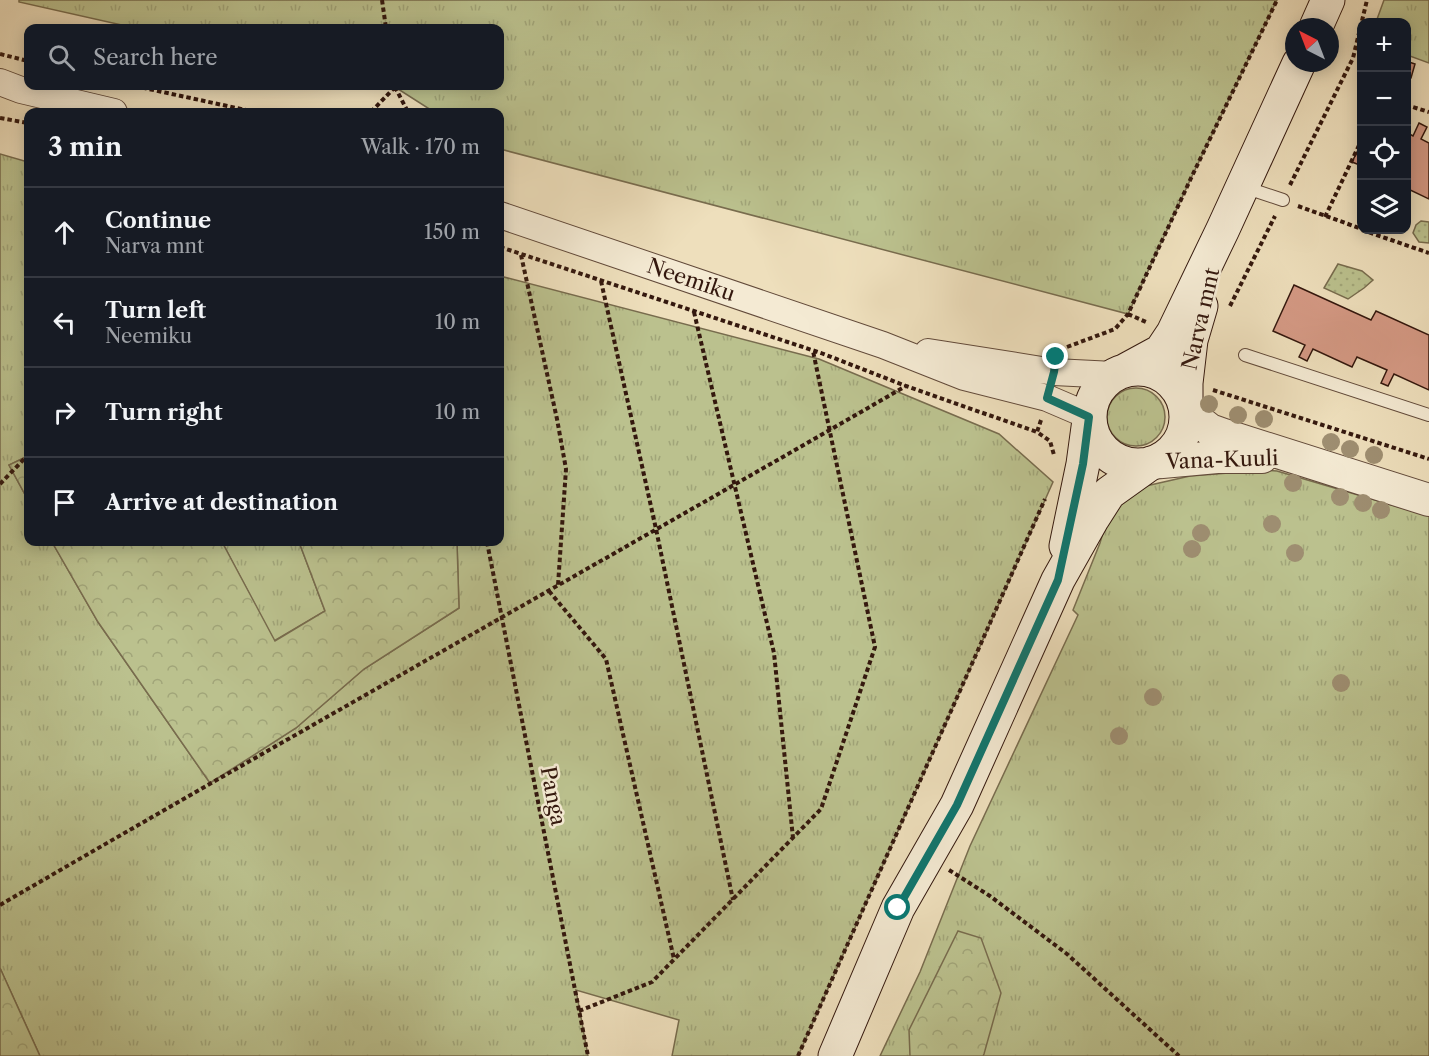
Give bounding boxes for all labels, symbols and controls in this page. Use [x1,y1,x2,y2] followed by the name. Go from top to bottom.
[1285,18,1339,72] north arrow
[1357,18,1411,234] map controls
[1357,18,1411,72] button: +
[24,24,504,90] search box
[45,41,78,74] icon: search
[93,44,218,71] text: Search here
[1357,72,1411,126] button: −
[1357,126,1411,180] button: locate
[48,131,122,163] text: 3 min
[361,135,480,159] text: Walk · 170 m
[1357,180,1411,234] button: layers
[105,207,211,234] text: Continue
[48,216,81,249] icon: ahead
[424,220,480,244] text: 150 m
[105,234,204,258] text: Narva mnt
[644,253,738,306] street label: Neemiku
[1177,265,1225,372] street label: Narva mnt
[105,297,206,324] text: Turn left
[48,306,81,339] icon: left
[435,310,480,334] text: 10 m
[105,324,192,348] text: Neemiku
[1042,343,1068,369] route end
[48,396,81,429] icon: right
[105,399,223,426] text: Turn right
[435,400,480,424] text: 10 m
[1164,445,1279,474] street label: Vana-Kuuli
[48,486,81,519] icon: arrive
[105,489,338,516] text: Arrive at destination
[536,764,572,829] street label: Panga
[884,894,910,920] route start

